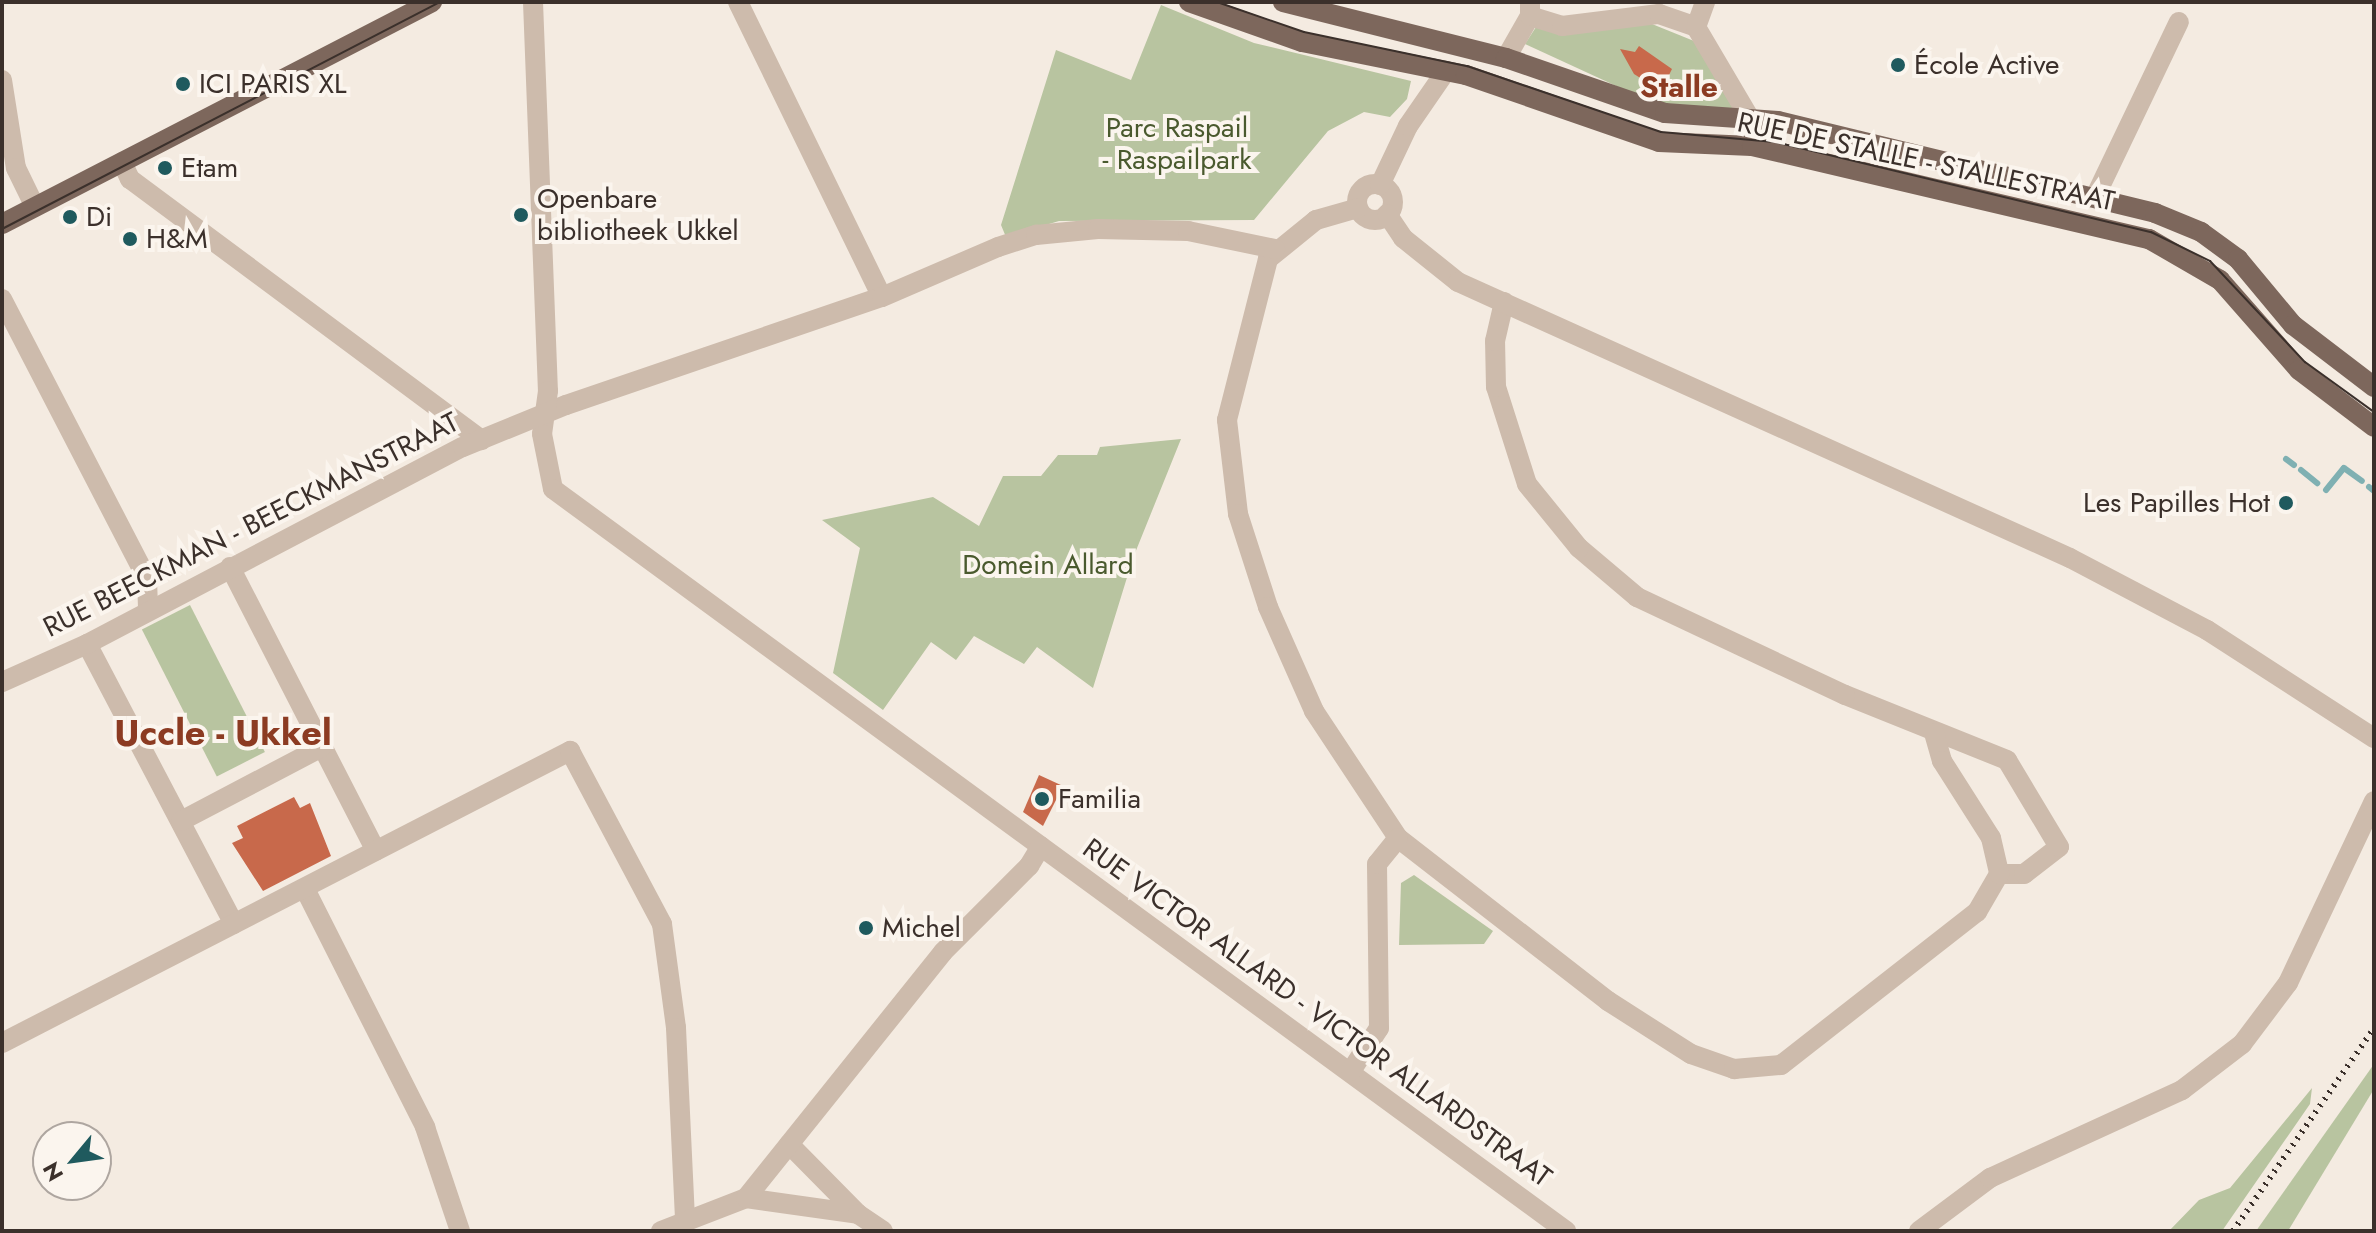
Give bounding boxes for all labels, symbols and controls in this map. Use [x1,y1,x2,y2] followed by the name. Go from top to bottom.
[1914,48,2060,82] place label: École Active
[1889,56,1907,74] marker: École Active
[199,67,347,101] place label: ICI PARIS XL
[1640,69,1718,105] district label: Stalle
[174,75,192,93] marker: ICI PARIS XL
[1734,106,2118,218] street label: RUE DE STALLE - STALLESTRAAT
[1102,111,1252,177] park label: Parc Raspail - Raspailpark
[181,151,238,185] place label: Etam
[156,159,174,177] marker: Etam
[537,182,739,248] place label: Openbare bibliotheek Ukkel
[86,200,112,234] place label: Di
[512,206,530,224] marker: Openbare bibliotheek Ukkel
[61,208,79,226] marker: Di
[146,222,208,256] place label: H&M
[121,230,139,248] marker: H&M
[38,405,464,645] street label: RUE BEECKMAN - BEECKMANSTRAAT
[2083,486,2270,520] place label: Les Papilles Hot
[2277,494,2295,512] marker: Les Papilles Hot
[962,548,1134,582] park label: Domein Allard
[114,711,332,755] district label: Uccle - Ukkel
[1058,782,1141,816] place label: Familia
[1033,790,1051,808] marker: Familia
[1076,832,1558,1194] street label: RUE VICTOR ALLARD - VICTOR ALLARDSTRAAT
[882,911,961,945] place label: Michel
[857,919,875,937] marker: Michel
[32,1121,112,1201] north arrow
[35,1156,71,1187] text: N

